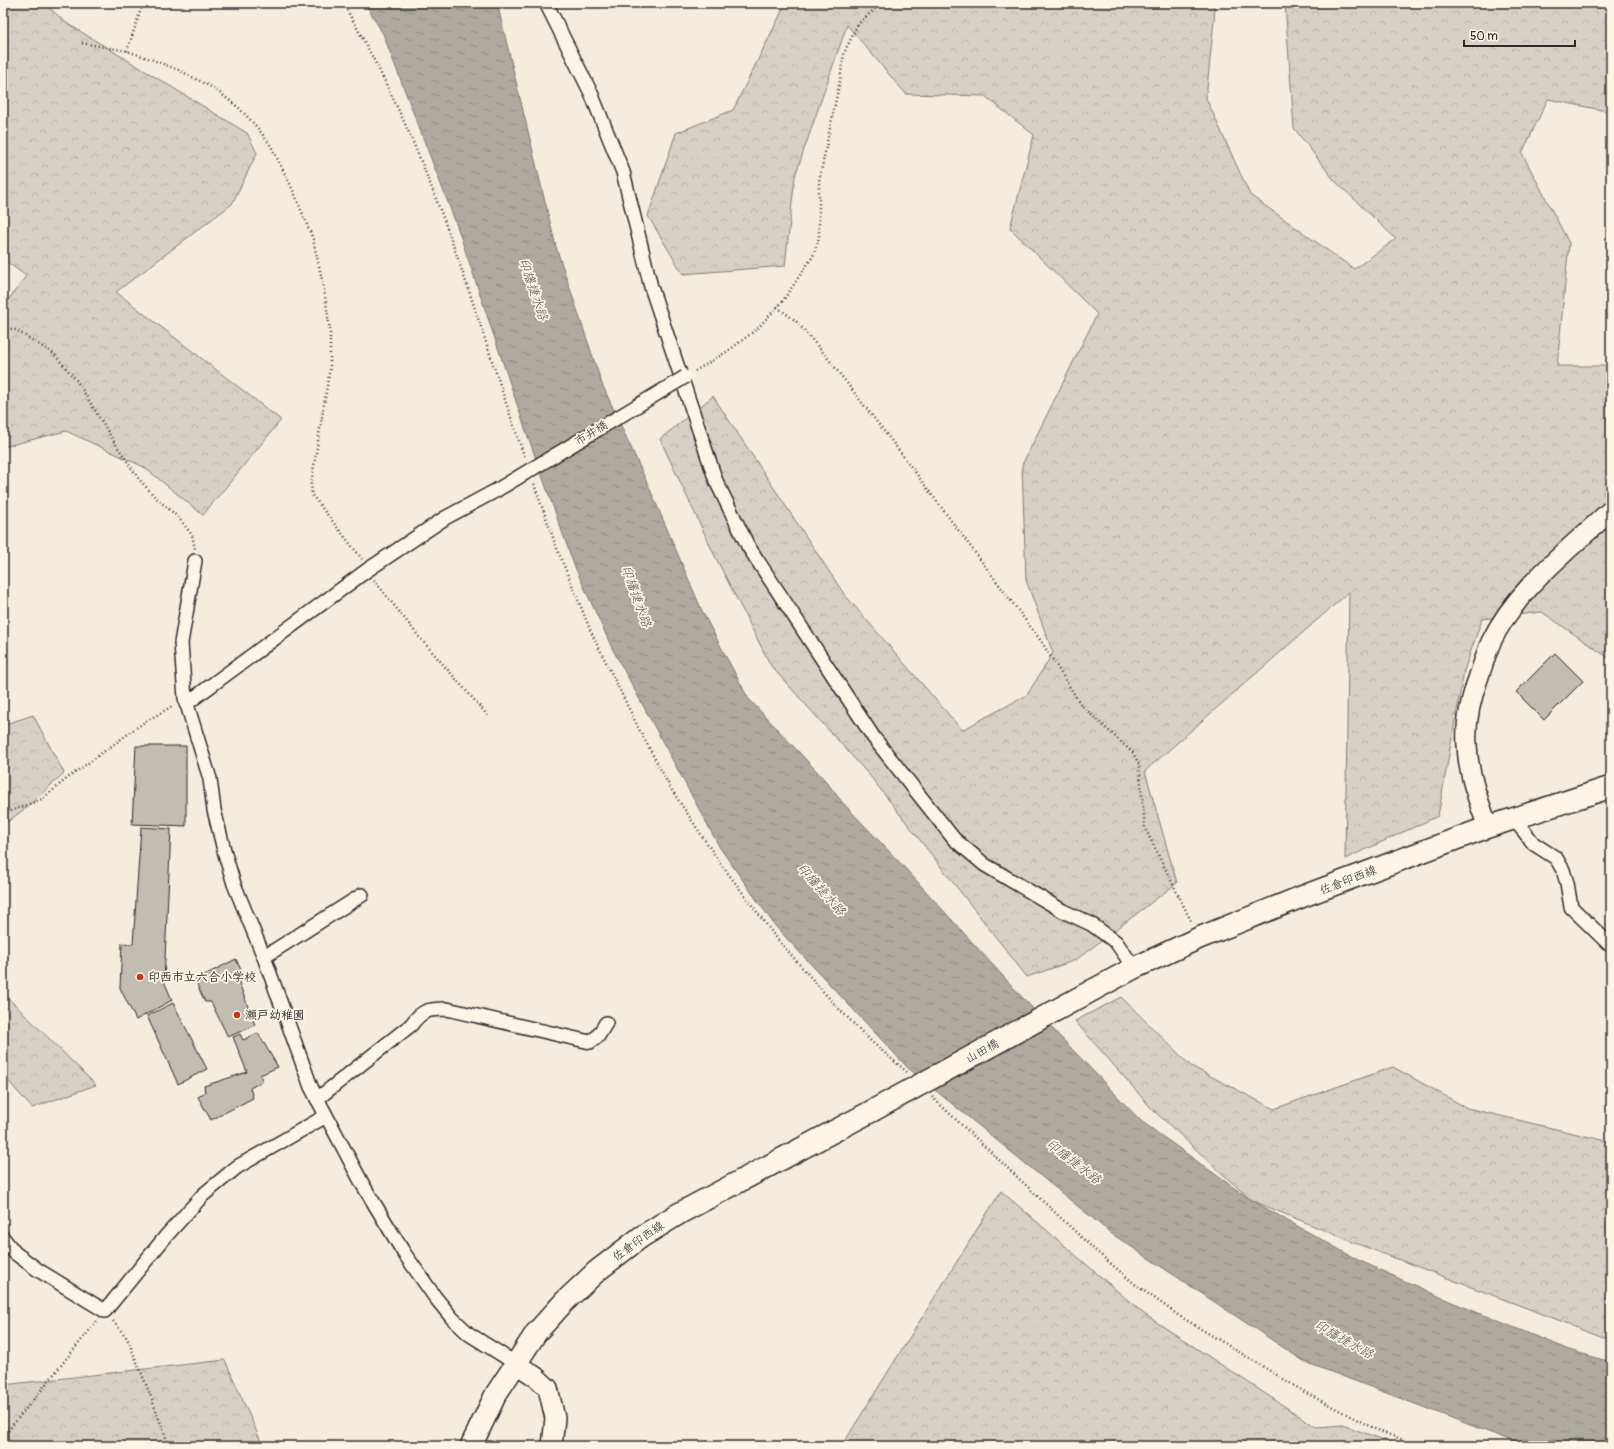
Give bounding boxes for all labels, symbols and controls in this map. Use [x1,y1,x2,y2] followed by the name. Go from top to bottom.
[1464,22,1575,48] scale bar
[1470,29,1498,44] text: 50 m
[515,256,552,324] water label: 印旛捷水路
[572,418,611,449] street label: 市井橋
[617,563,655,631] water label: 印旛捷水路
[794,860,850,920] water label: 印旛捷水路
[1317,863,1379,898] street label: 佐倉印西線
[148,970,256,985] place label: 印西市立六合小学校
[135,972,145,982] marker: 印西市立六合小学校
[245,1008,305,1023] place label: 瀬戸幼稚園
[232,1010,242,1020] marker: 瀬戸幼稚園
[963,1036,1002,1067] street label: 山田橋
[1043,1136,1105,1188] water label: 印旛捷水路
[609,1218,667,1265] street label: 佐倉印西線
[1311,1317,1377,1363] water label: 印旛捷水路

